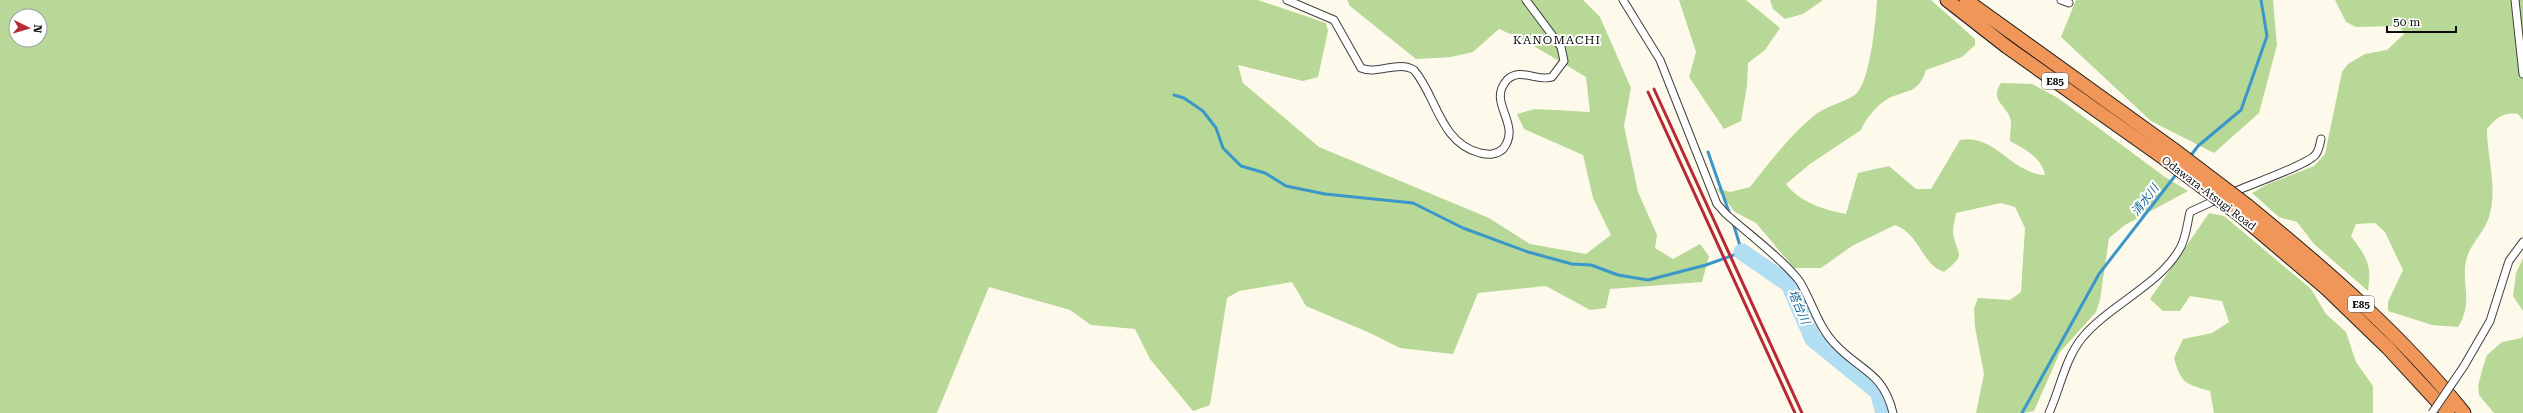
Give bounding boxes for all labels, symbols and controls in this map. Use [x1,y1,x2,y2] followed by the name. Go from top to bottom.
[8,8,48,48] north arrow
[2387,8,2456,34] scale bar
[2393,15,2420,29] text: 50 m
[31,24,44,34] text: N
[1513,33,1601,47] district label: KANOMACHI
[2042,73,2068,89] road number: E85
[2159,154,2258,233] street label: Odawara-Atsugi Road
[2128,180,2163,218] water label: 清水川
[1786,288,1813,328] water label: 塔台川
[2348,296,2374,312] road number: E85

